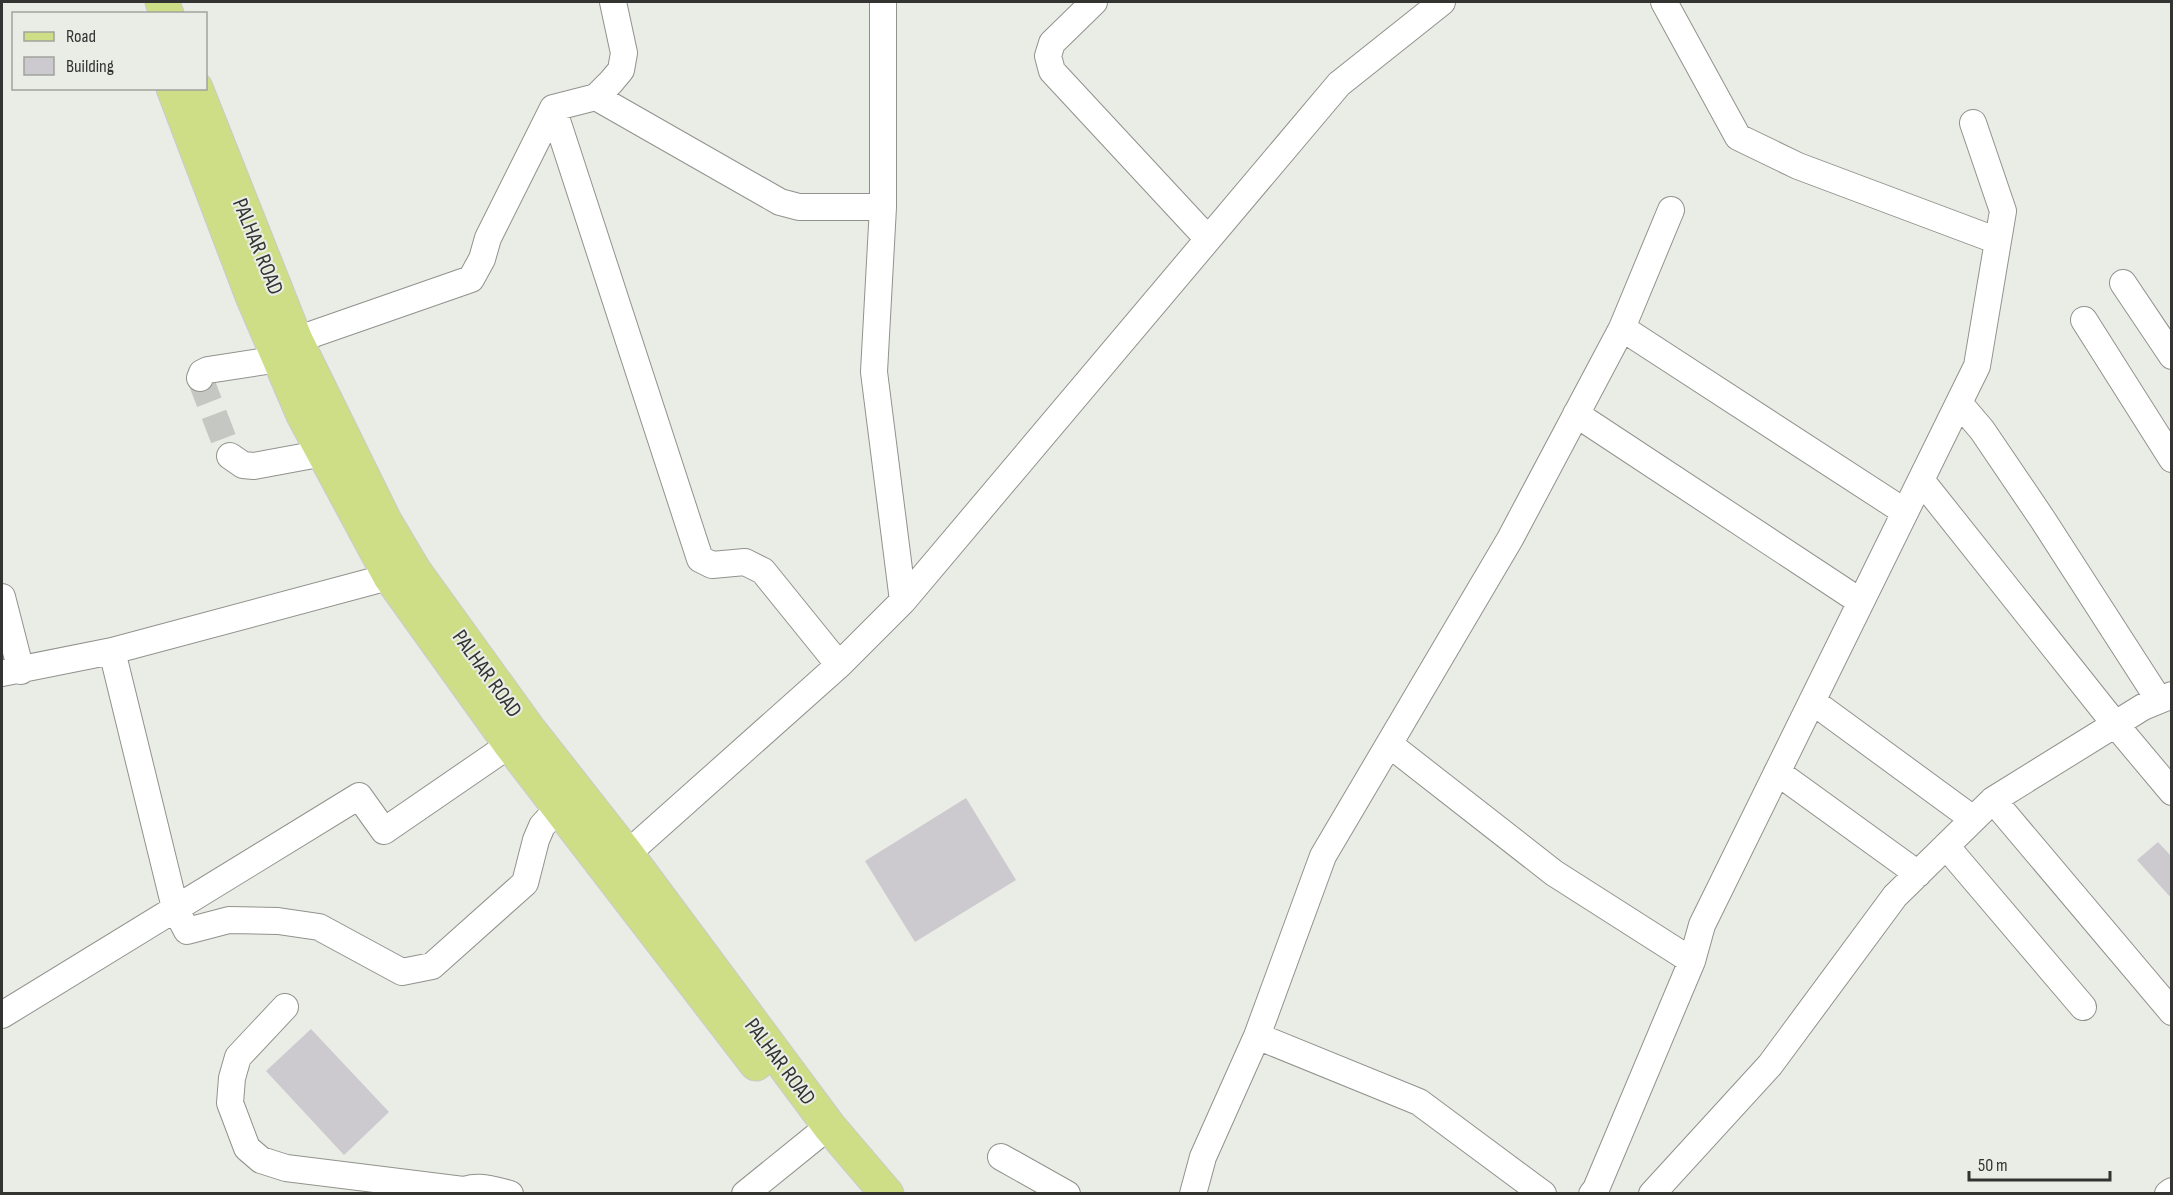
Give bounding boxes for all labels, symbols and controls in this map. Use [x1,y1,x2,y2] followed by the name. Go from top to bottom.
[12,12,207,90] legend
[66,26,96,47] text: Road
[66,56,114,77] text: Building
[226,194,289,299] street label: PALHAR ROAD
[446,625,528,723] street label: PALHAR ROAD
[738,1013,821,1111] street label: PALHAR ROAD
[1969,1144,2110,1182] scale bar
[1978,1155,2008,1176] text: 50 m

